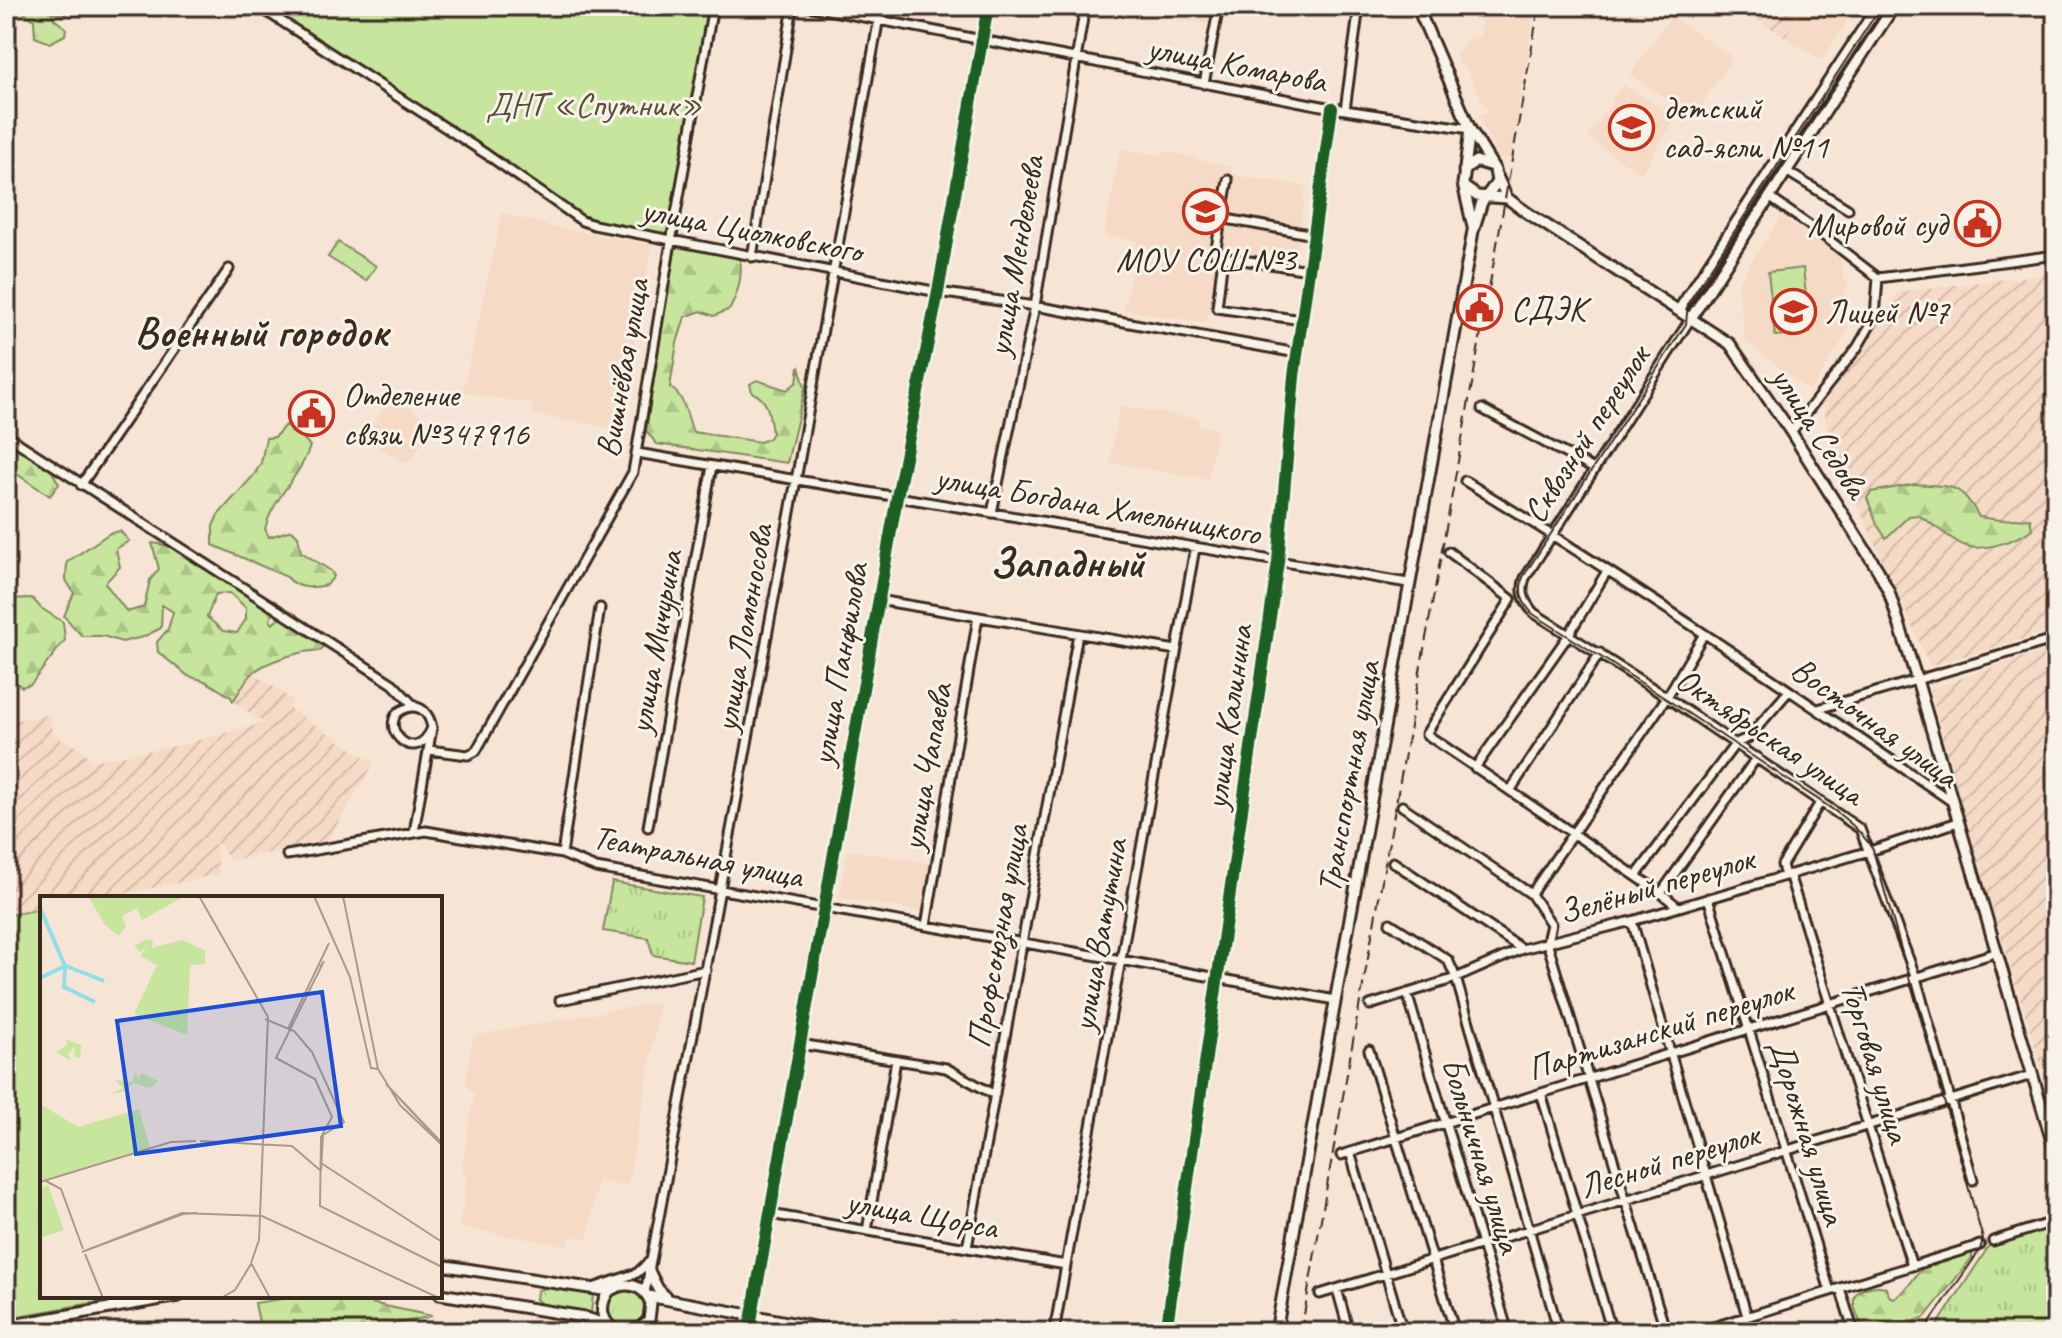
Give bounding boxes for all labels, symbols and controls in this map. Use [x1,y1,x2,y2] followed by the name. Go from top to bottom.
[1142,25,1332,103] street label: улица Комарова
[486,83,702,126] park label: ДНТ «Спутник»
[1663,86,1830,168] place label: детский сад-ясли №11
[1608,103,1656,151] school or university icon: детский сад-ясли №11
[976,150,1054,361] street label: улица Менделеева
[636,187,870,273] street label: улица Циолковского
[1182,187,1230,235] school or university icon: МОУ СОШ №3
[1954,200,2002,248] public building icon: Мировой суд
[1808,203,1950,246] place label: Мировой суд
[1116,238,1299,281] place label: МОУ СОШ №3
[585,273,659,460] street label: Вишнёвая улица
[1456,284,1504,332] public building icon: СДЭК
[1511,287,1592,330] place label: СДЭК
[1770,287,1818,335] school or university icon: Лицей №7
[1825,290,1951,333] place label: Лицей №7
[135,306,392,359] district label: Военный городок
[1513,334,1661,531] street label: Сквозной переулок
[1760,356,1880,508] street label: улица Седова
[343,373,531,455] place label: Отделение связи №347916
[288,390,336,438] public building icon: Отделение связи №347916
[930,455,1266,555] street label: улица Богдана Хмельницкого
[703,519,783,737] street label: улица Ломоносова
[990,537,1147,590] district label: Западный
[617,545,693,739] street label: улица Мичурина
[800,557,878,770] street label: улица Панфилова
[1194,620,1263,814] street label: улица Калинина
[1783,647,1969,798] street label: Восточная улица
[1306,656,1390,896] street label: Транспортная улица
[1668,657,1875,816] street label: Октябрьская улица
[890,678,962,856] street label: улица Чапаева
[589,815,809,898] street label: Театральная улица
[956,819,1038,1051] street label: Профсоюзная улица
[1061,833,1137,1036] street label: улица Ватутина
[1553,836,1762,933] street label: Зелёный переулок
[40,896,442,1298] inset map
[1522,967,1801,1090] street label: Партизанский переулок
[1831,976,1922,1150] street label: Торговая улица
[1760,1034,1857,1232] street label: Дорожная улица
[1432,1052,1533,1260] street label: Больничная улица
[1574,1111,1767,1208] street label: Лесной переулок
[841,1179,1003,1249] street label: улица Щорса

